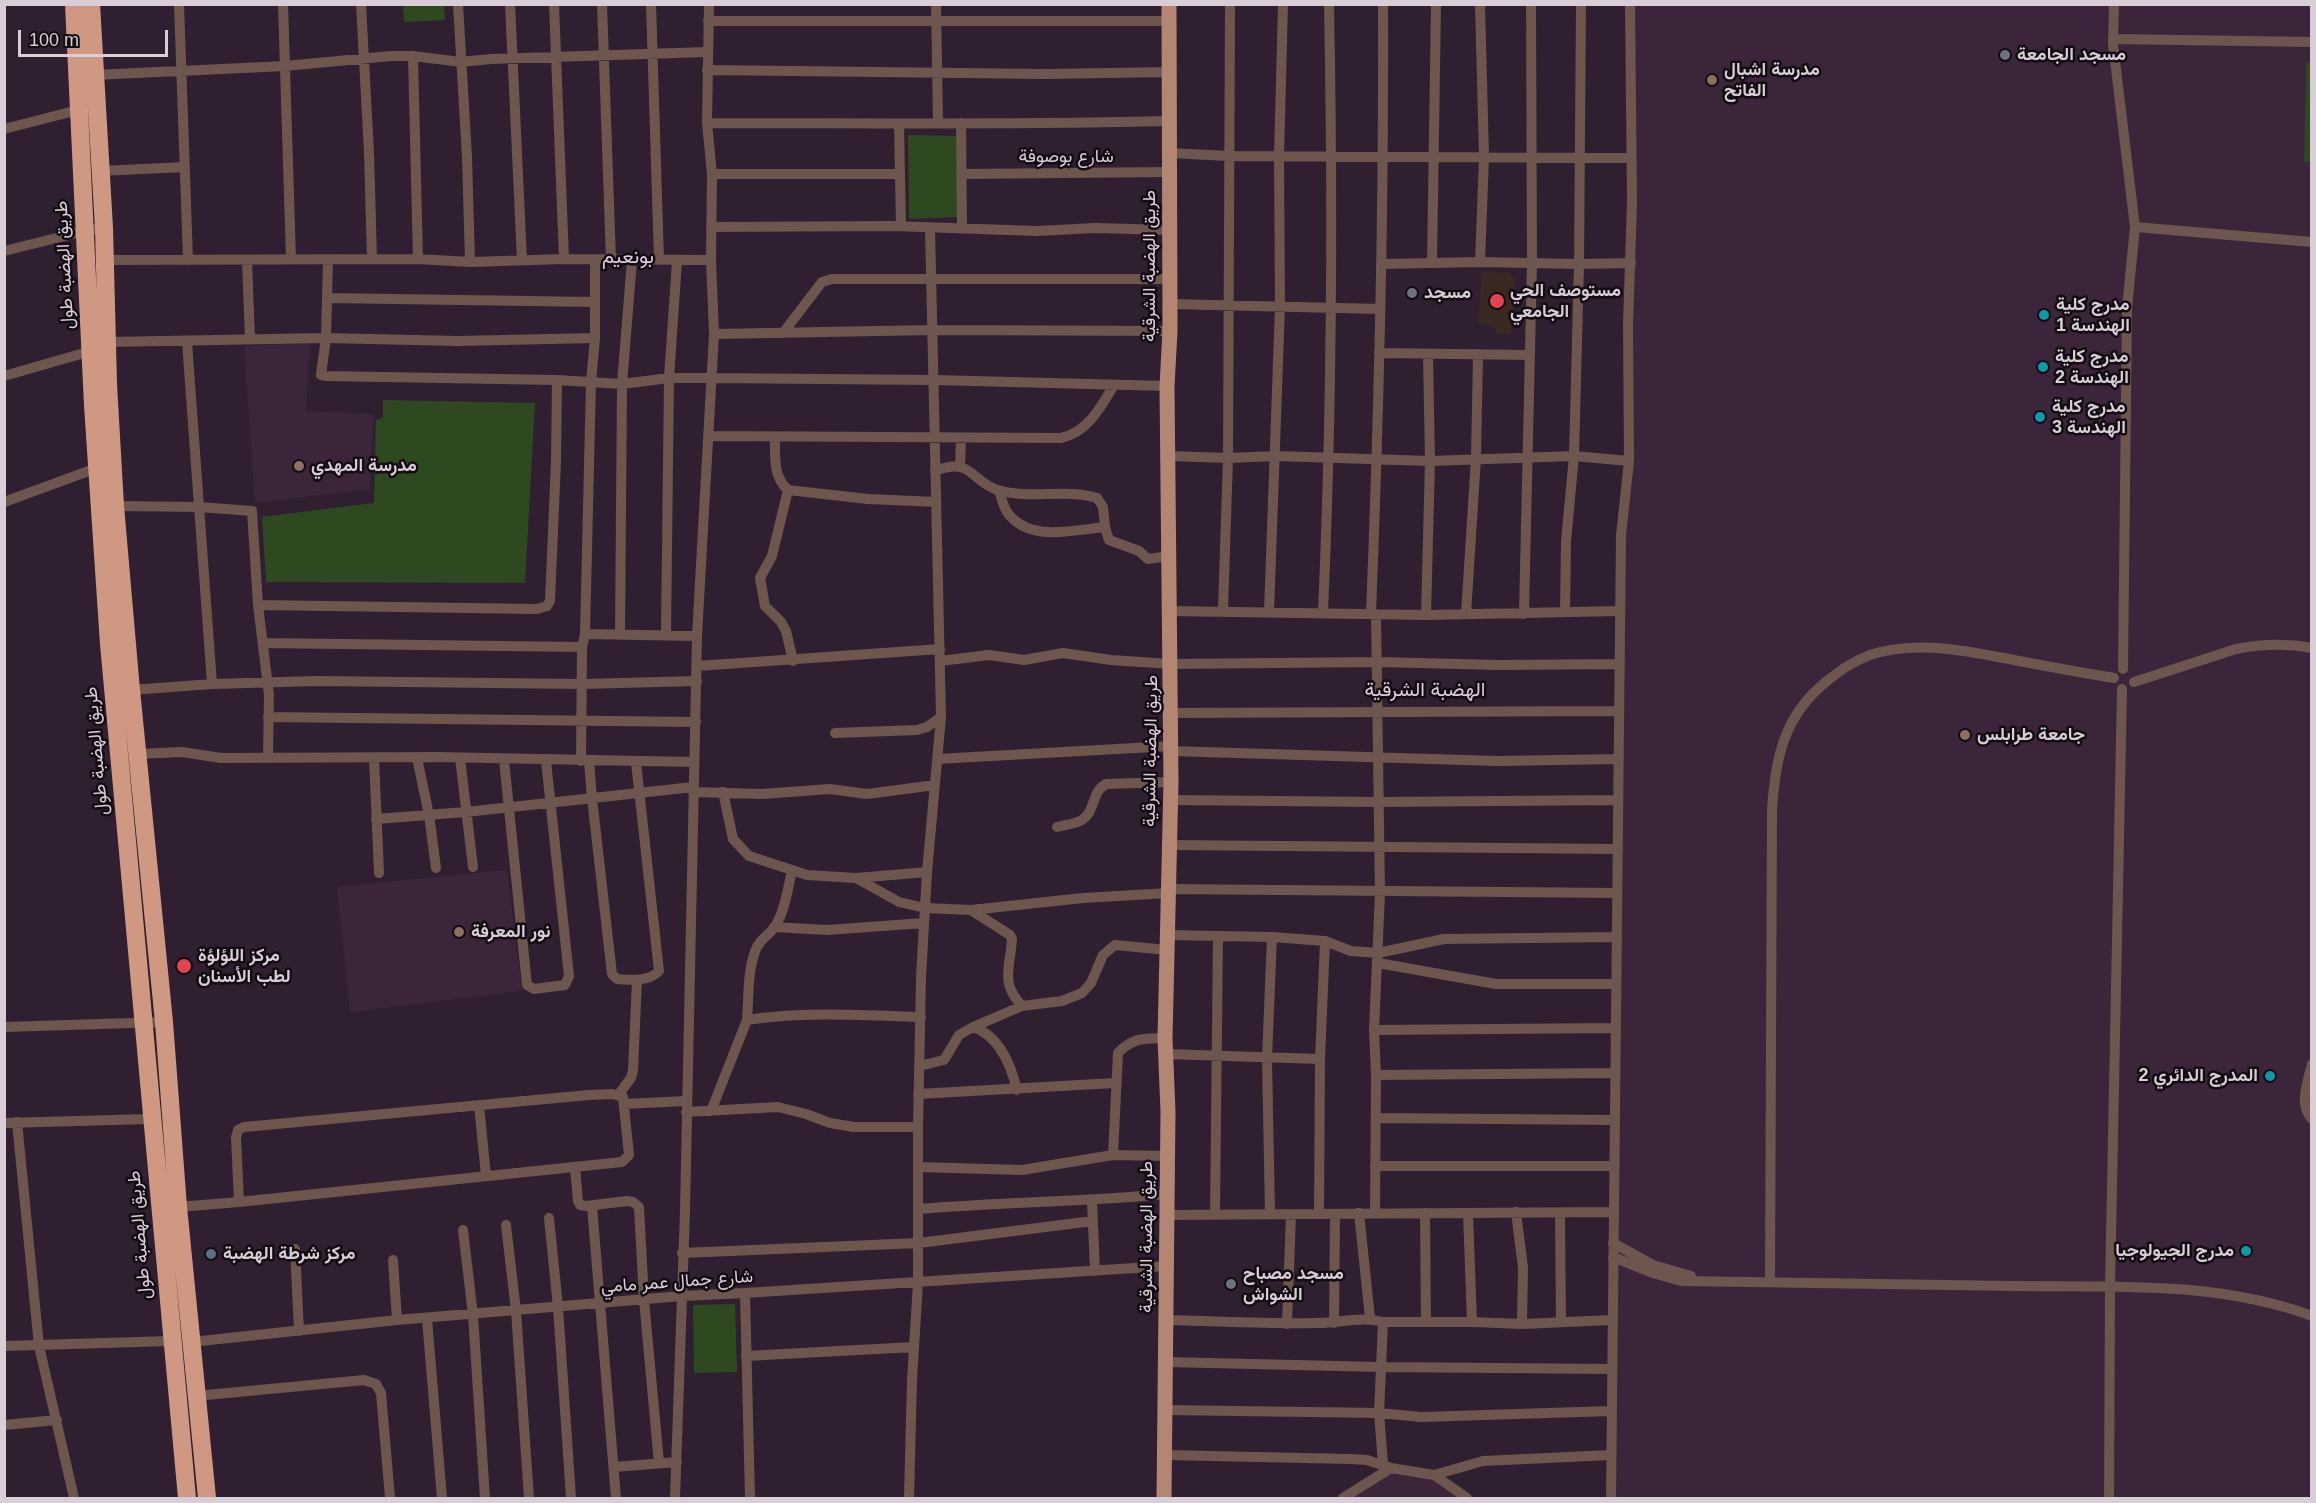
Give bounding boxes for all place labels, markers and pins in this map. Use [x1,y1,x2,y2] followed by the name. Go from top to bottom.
[2017,44,2126,66] place label: مسجد الجامعة
[1998,48,2012,62] marker: مسجد الجامعة
[1724,59,1820,101] place label: مدرسة اشبال الفاتح
[1705,73,1719,87] marker: مدرسة اشبال الفاتح
[1510,280,1621,322] place label: مستوصف الحي الجامعي
[1424,282,1471,304] place label: مسجد
[1405,286,1419,300] marker: مسجد
[1488,292,1506,310] marker: مستوصف الحي الجامعي
[2056,294,2130,336] place label: مدرج كلية الهندسة 1
[2037,308,2051,322] marker: مدرج كلية الهندسة 1
[2055,346,2129,388] place label: مدرج كلية الهندسة 2
[2036,360,2050,374] marker: مدرج كلية الهندسة 2
[2052,396,2126,438] place label: مدرج كلية الهندسة 3
[2033,410,2047,424] marker: مدرج كلية الهندسة 3
[311,455,417,477] place label: مدرسة المهدي
[292,459,306,473] marker: مدرسة المهدي
[1977,724,2085,746] place label: جامعة طرابلس
[1958,728,1972,742] marker: جامعة طرابلس
[471,921,551,943] place label: نور المعرفة
[452,925,466,939] marker: نور المعرفة
[198,945,291,988] place label: مركز اللؤلؤة لطب الأسنان
[175,957,193,975] marker: مركز اللؤلؤة لطب الأسنان
[2139,1065,2258,1087] place label: المدرج الدائري 2
[2263,1069,2277,1083] marker: المدرج الدائري 2
[2115,1240,2234,1262] place label: مدرج الجيولوجيا
[223,1243,355,1265] place label: مركز شرطة الهضبة
[2239,1244,2253,1258] marker: مدرج الجيولوجيا
[204,1247,218,1261] marker: مركز شرطة الهضبة
[1243,1263,1344,1306] place label: مسجد مصباح الشواش
[1224,1277,1238,1291] marker: مسجد مصباح الشواش

